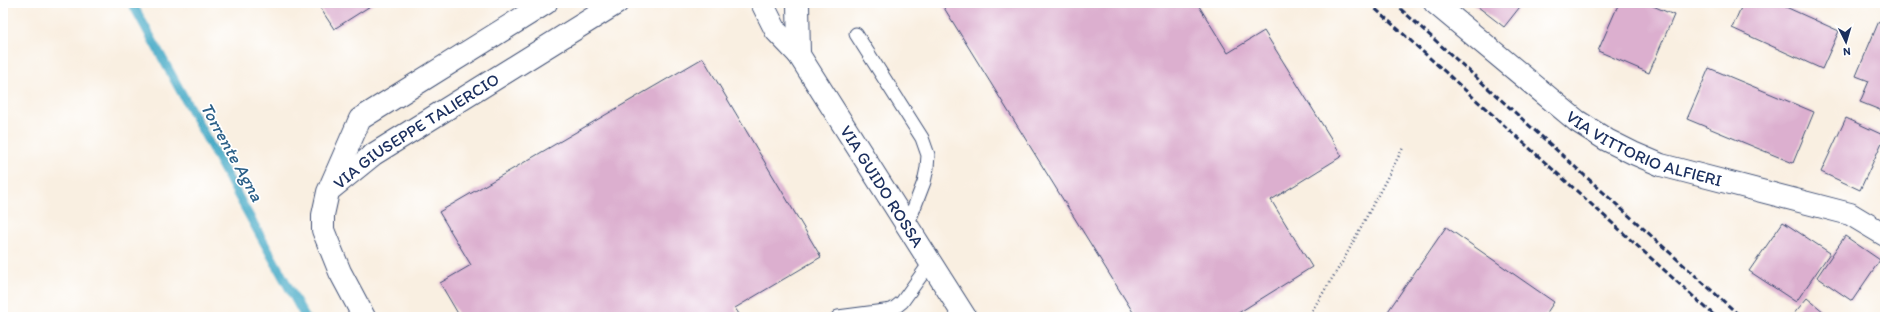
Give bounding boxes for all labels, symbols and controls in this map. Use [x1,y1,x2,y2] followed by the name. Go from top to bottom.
[1826,22,1866,62] north arrow
[1843,45,1851,58] text: N
[329,69,503,193] street label: VIA GIUSEPPE TALIERCIO
[196,99,269,206] water label: Torrente Agna
[1562,106,1724,190] street label: VIA VITTORIO ALFIERI
[836,122,928,251] street label: VIA GUIDO ROSSA

